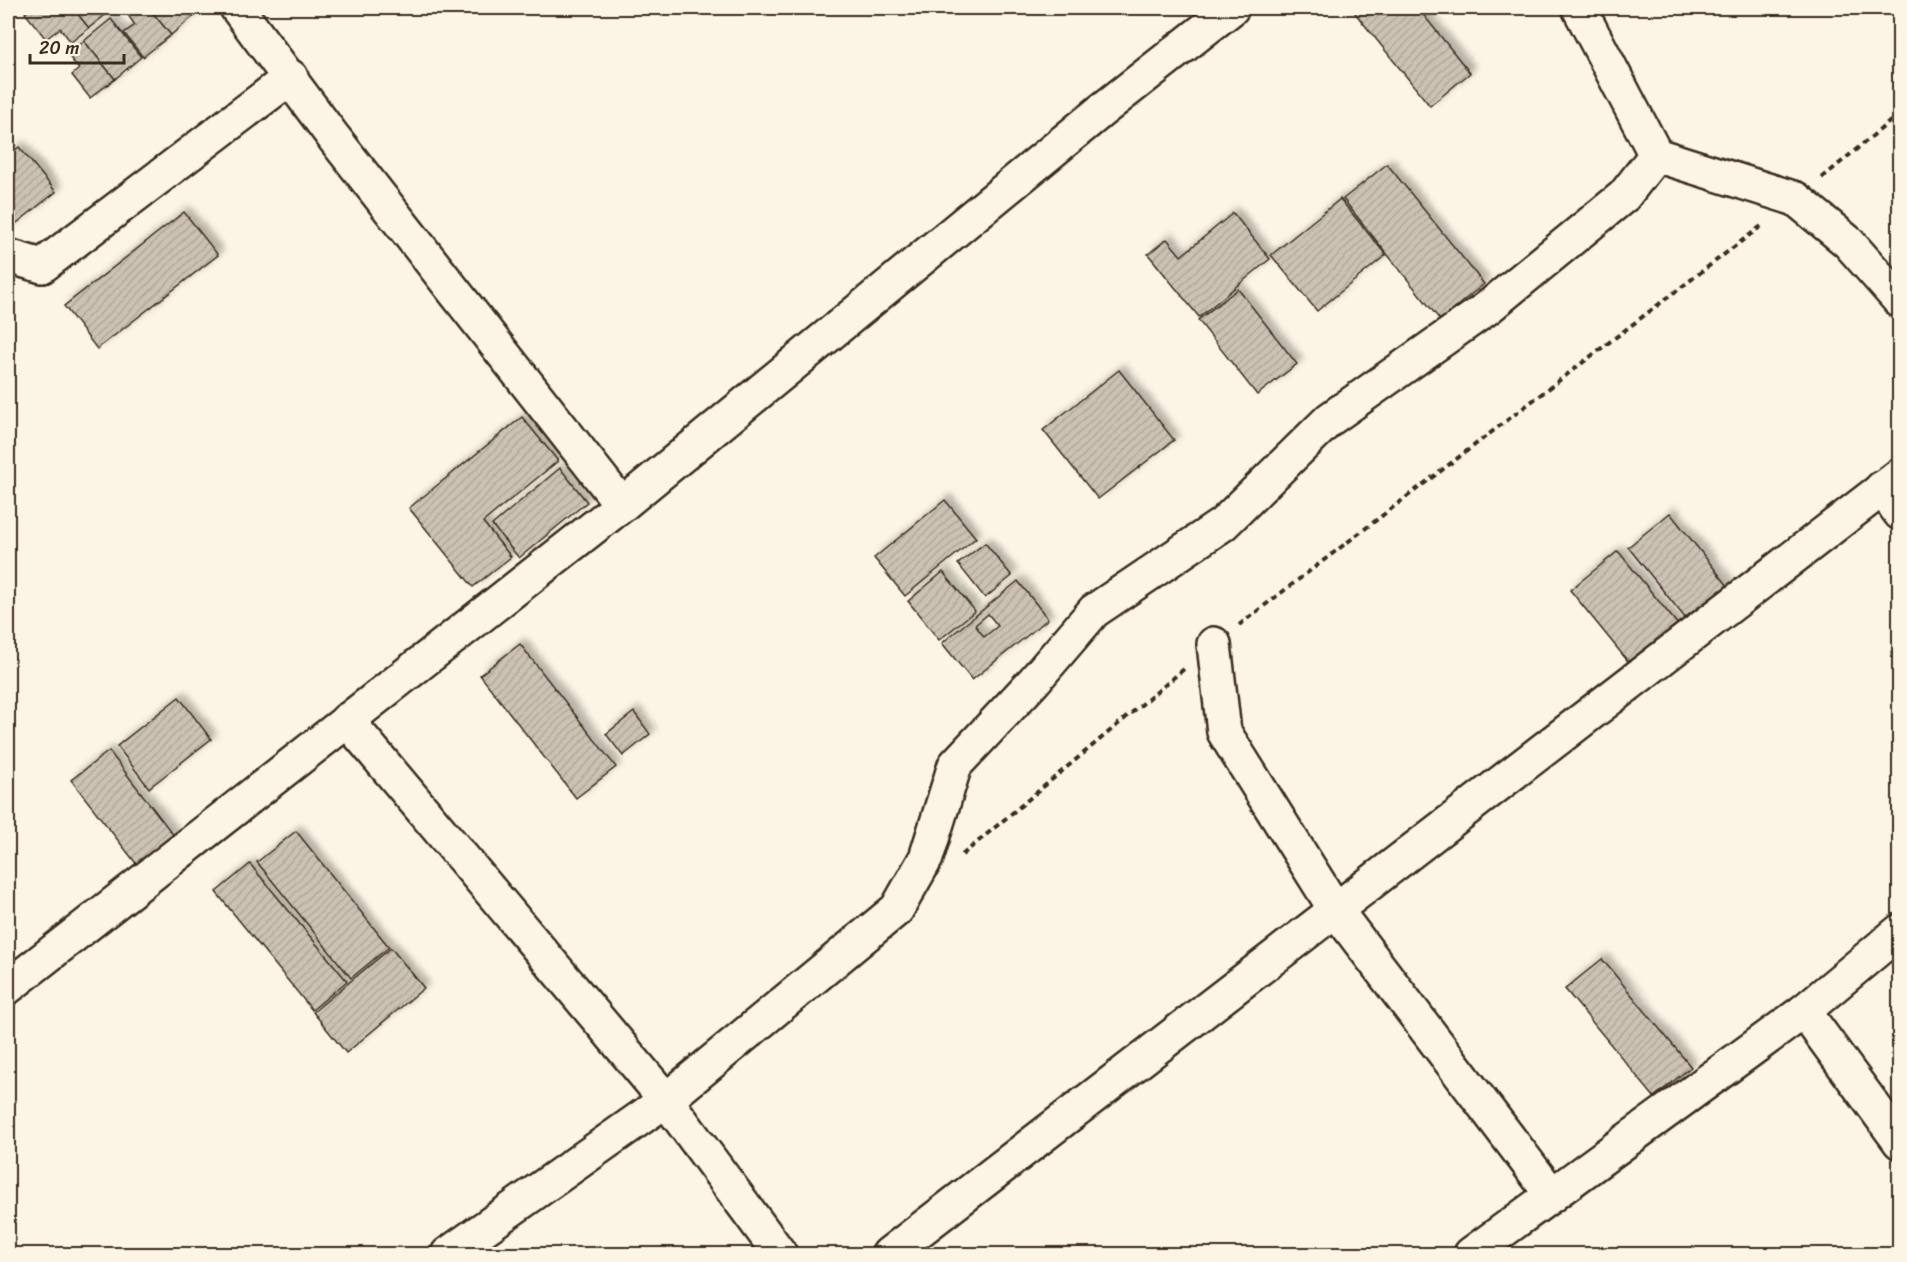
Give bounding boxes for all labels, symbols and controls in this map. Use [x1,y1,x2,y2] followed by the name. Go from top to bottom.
[30,27,124,65] scale bar
[39,32,79,64] text: 20 m

